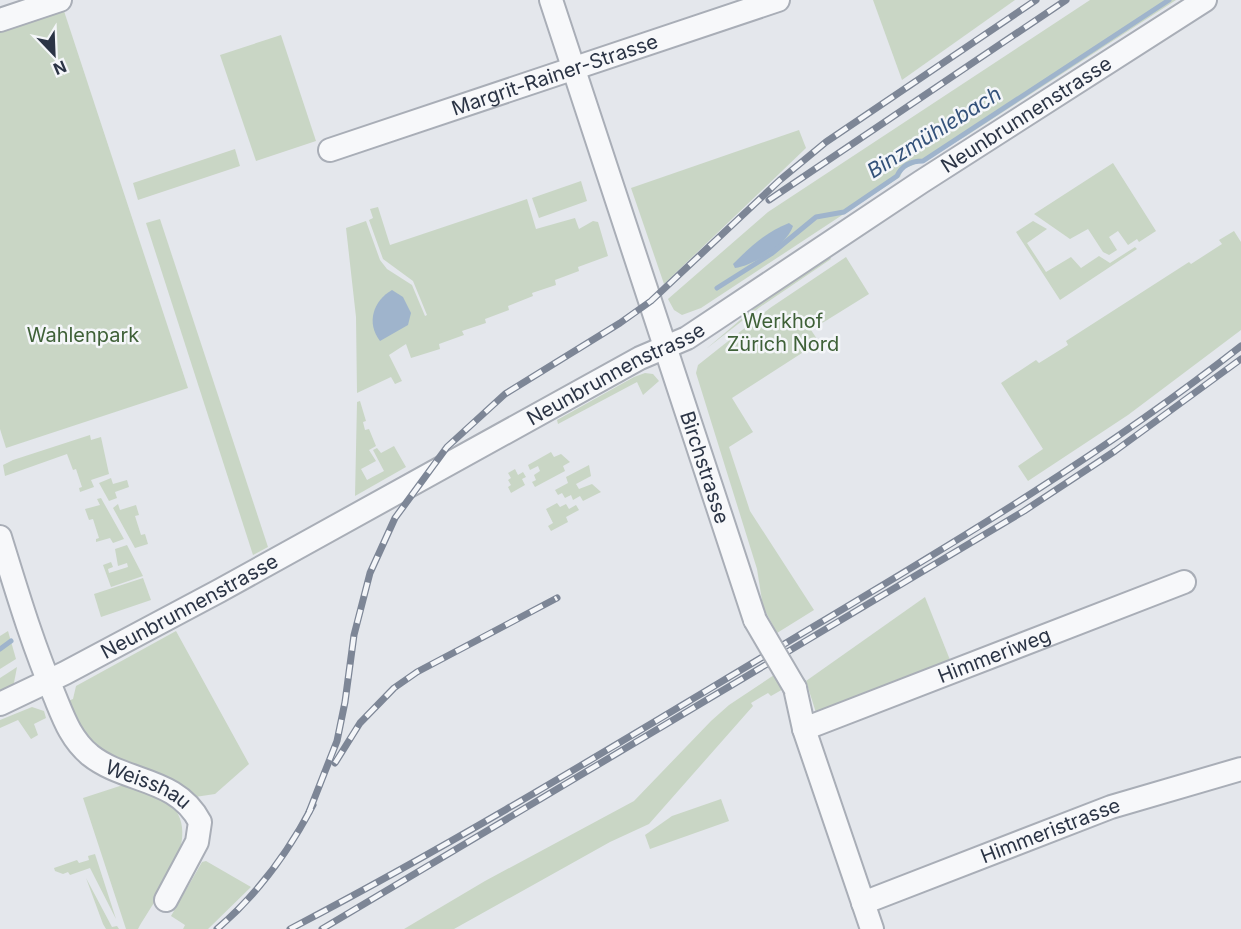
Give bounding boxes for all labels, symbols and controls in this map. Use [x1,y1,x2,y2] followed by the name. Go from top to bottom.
[24,24,84,84] north arrow
[448,29,661,120] street label: Margrit-Rainer-Strasse
[937,51,1116,178] street label: Neunbrunnenstrasse
[50,56,69,79] text: N
[862,81,1006,183] water label: Binzmühlebach
[727,309,839,356] park label: Werkhof Zürich Nord
[523,317,710,430] street label: Neunbrunnenstrasse
[27,323,139,347] park label: Wahlenpark
[675,408,734,527] street label: Birchstrasse
[96,549,282,664] street label: Neunbrunnenstrasse
[934,623,1054,688] street label: Himmeriweg
[102,755,196,814] street label: Weisshau
[977,793,1123,868] street label: Himmeristrasse

